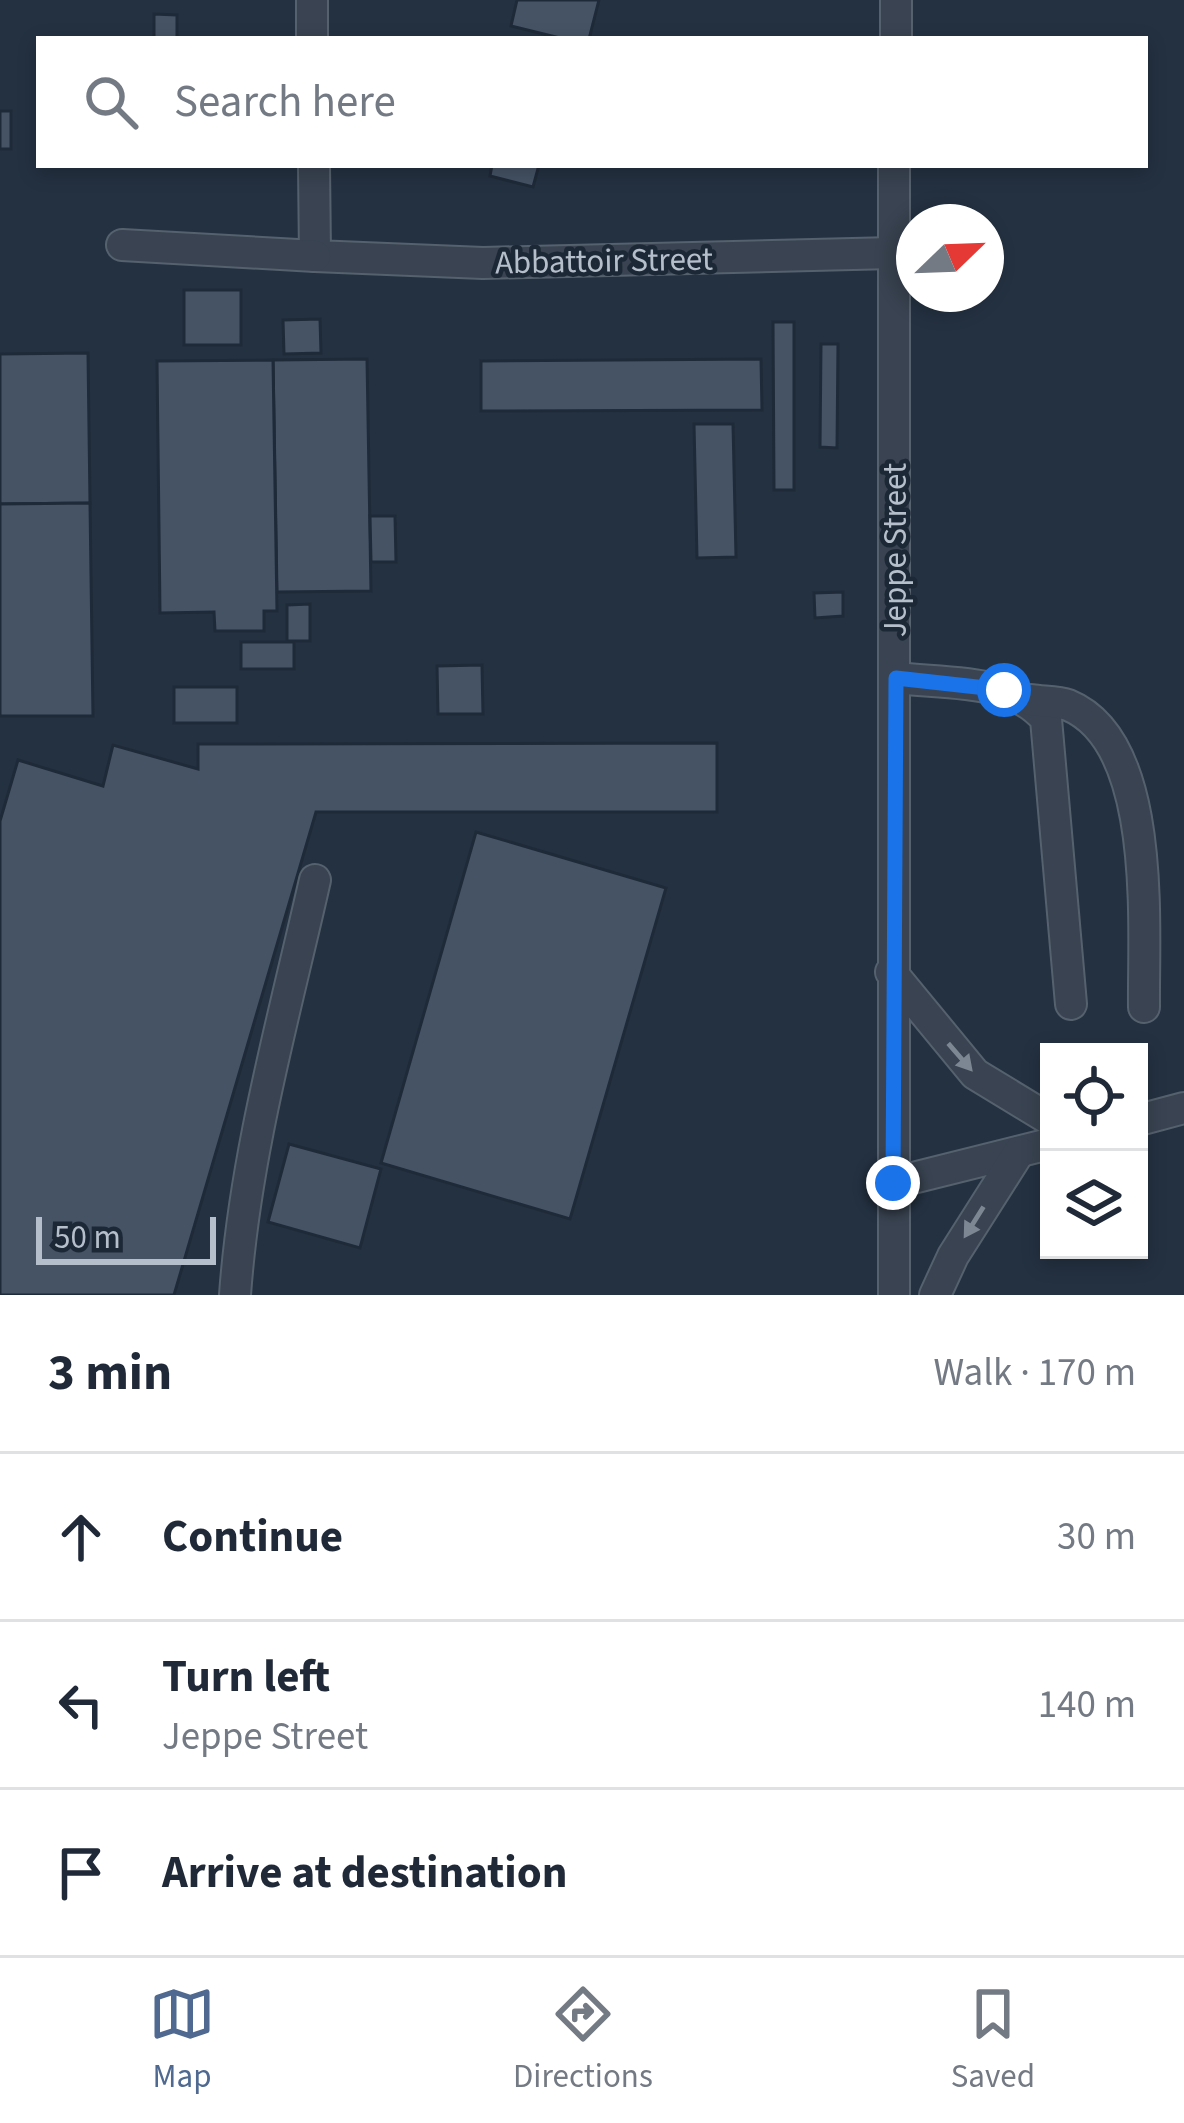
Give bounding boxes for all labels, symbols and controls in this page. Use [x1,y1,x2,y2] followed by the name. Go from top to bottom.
[36,36,1148,168] search box
[78,69,144,135] icon: search
[174,70,396,134] text: Search here
[896,204,1004,312] north arrow
[495,236,713,286] street label: Abbattoir Street
[872,463,919,637] street label: Jeppe Street
[977,663,1031,717] route start
[946,1042,973,1072] one-way arrow
[1040,1043,1148,1259] map controls
[1040,1043,1148,1151] button: locate
[1040,1151,1148,1259] button: layers
[866,1156,920,1210] route end
[964,1205,985,1239] one-way arrow
[36,1211,216,1264] scale bar
[54,1214,121,1261] text: 50 m
[48,1337,172,1409] text: 3 min
[933,1345,1136,1401] text: Walk · 170 m
[48,1504,114,1570] icon: ahead
[162,1505,343,1569] text: Continue
[1057,1509,1136,1565] text: 30 m
[162,1645,330,1709] text: Turn left
[48,1672,114,1738] icon: left
[1038,1677,1136,1733] text: 140 m
[162,1709,368,1765] text: Jeppe Street
[48,1840,114,1906] icon: arrive
[162,1841,567,1905] text: Arrive at destination
[149,1981,215,2100] tab: Map
[513,1981,653,2100] tab: Directions
[951,1981,1035,2100] tab: Saved

